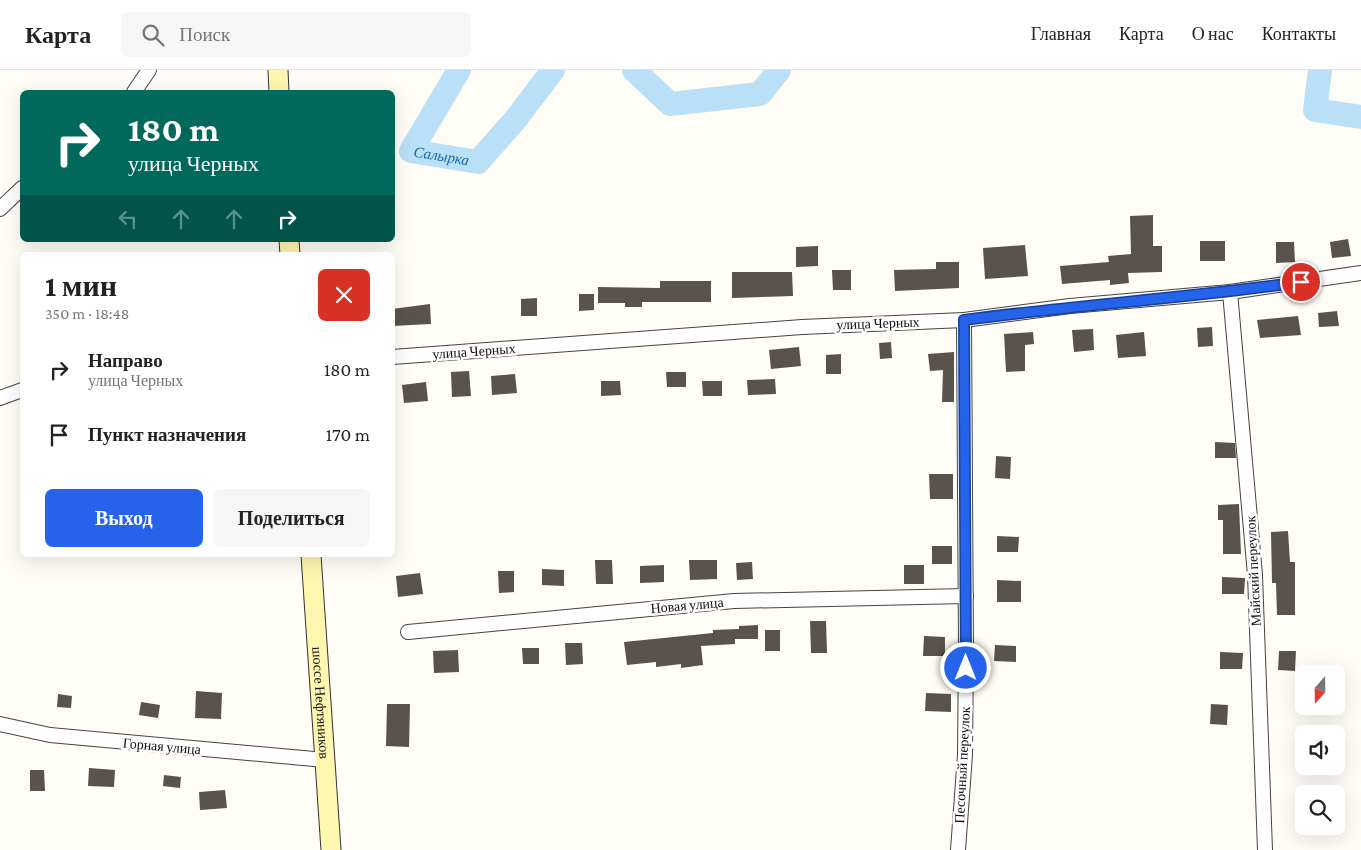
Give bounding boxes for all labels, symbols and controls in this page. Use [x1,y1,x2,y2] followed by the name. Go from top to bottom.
[121,12,471,57] search box
[25,21,91,48] text: Карта
[139,21,167,49] icon: search
[179,24,230,45] text: Поиск
[1031,24,1091,44] text: Главная
[1119,24,1164,44] text: Карта
[1192,24,1234,44] text: О нас
[1262,24,1336,44] text: Контакты
[45,110,110,175] icon: right
[128,110,219,149] text: 180 m
[413,144,470,168] water label: Салырка
[128,151,259,176] text: улица Черных
[114,205,142,233] icon: left
[167,205,195,233] icon: ahead
[220,205,248,233] icon: ahead
[273,205,301,233] icon: right
[1280,261,1322,303] pin
[1287,268,1315,296] icon: arrive
[45,269,117,302] text: 1 мин
[318,269,370,321] button: close
[45,305,129,322] text: 350 m · 18:48
[836,314,920,332] street label: улица Черных
[432,340,516,362] street label: улица Черных
[88,350,163,371] text: Направо
[45,356,73,384] icon: right
[324,359,370,380] text: 180 m
[88,372,183,389] text: улица Черных
[45,421,73,449] icon: arrive
[88,424,246,445] text: Пункт назначения
[326,424,370,445] text: 170 m
[45,489,203,547] button: Выход
[213,489,370,547] button: Поделиться
[1242,515,1264,627] street label: Майский переулок
[650,594,725,616] street label: Новая улица
[939,641,991,693] position arrow
[309,646,333,760] street label: шоссе Нефтяников
[1295,665,1345,715] north arrow
[1295,665,1345,835] map controls
[951,706,973,824] street label: Песочный переулок
[1295,725,1345,775] button: sound
[122,735,202,757] street label: Горная улица
[1295,785,1345,835] button: search

